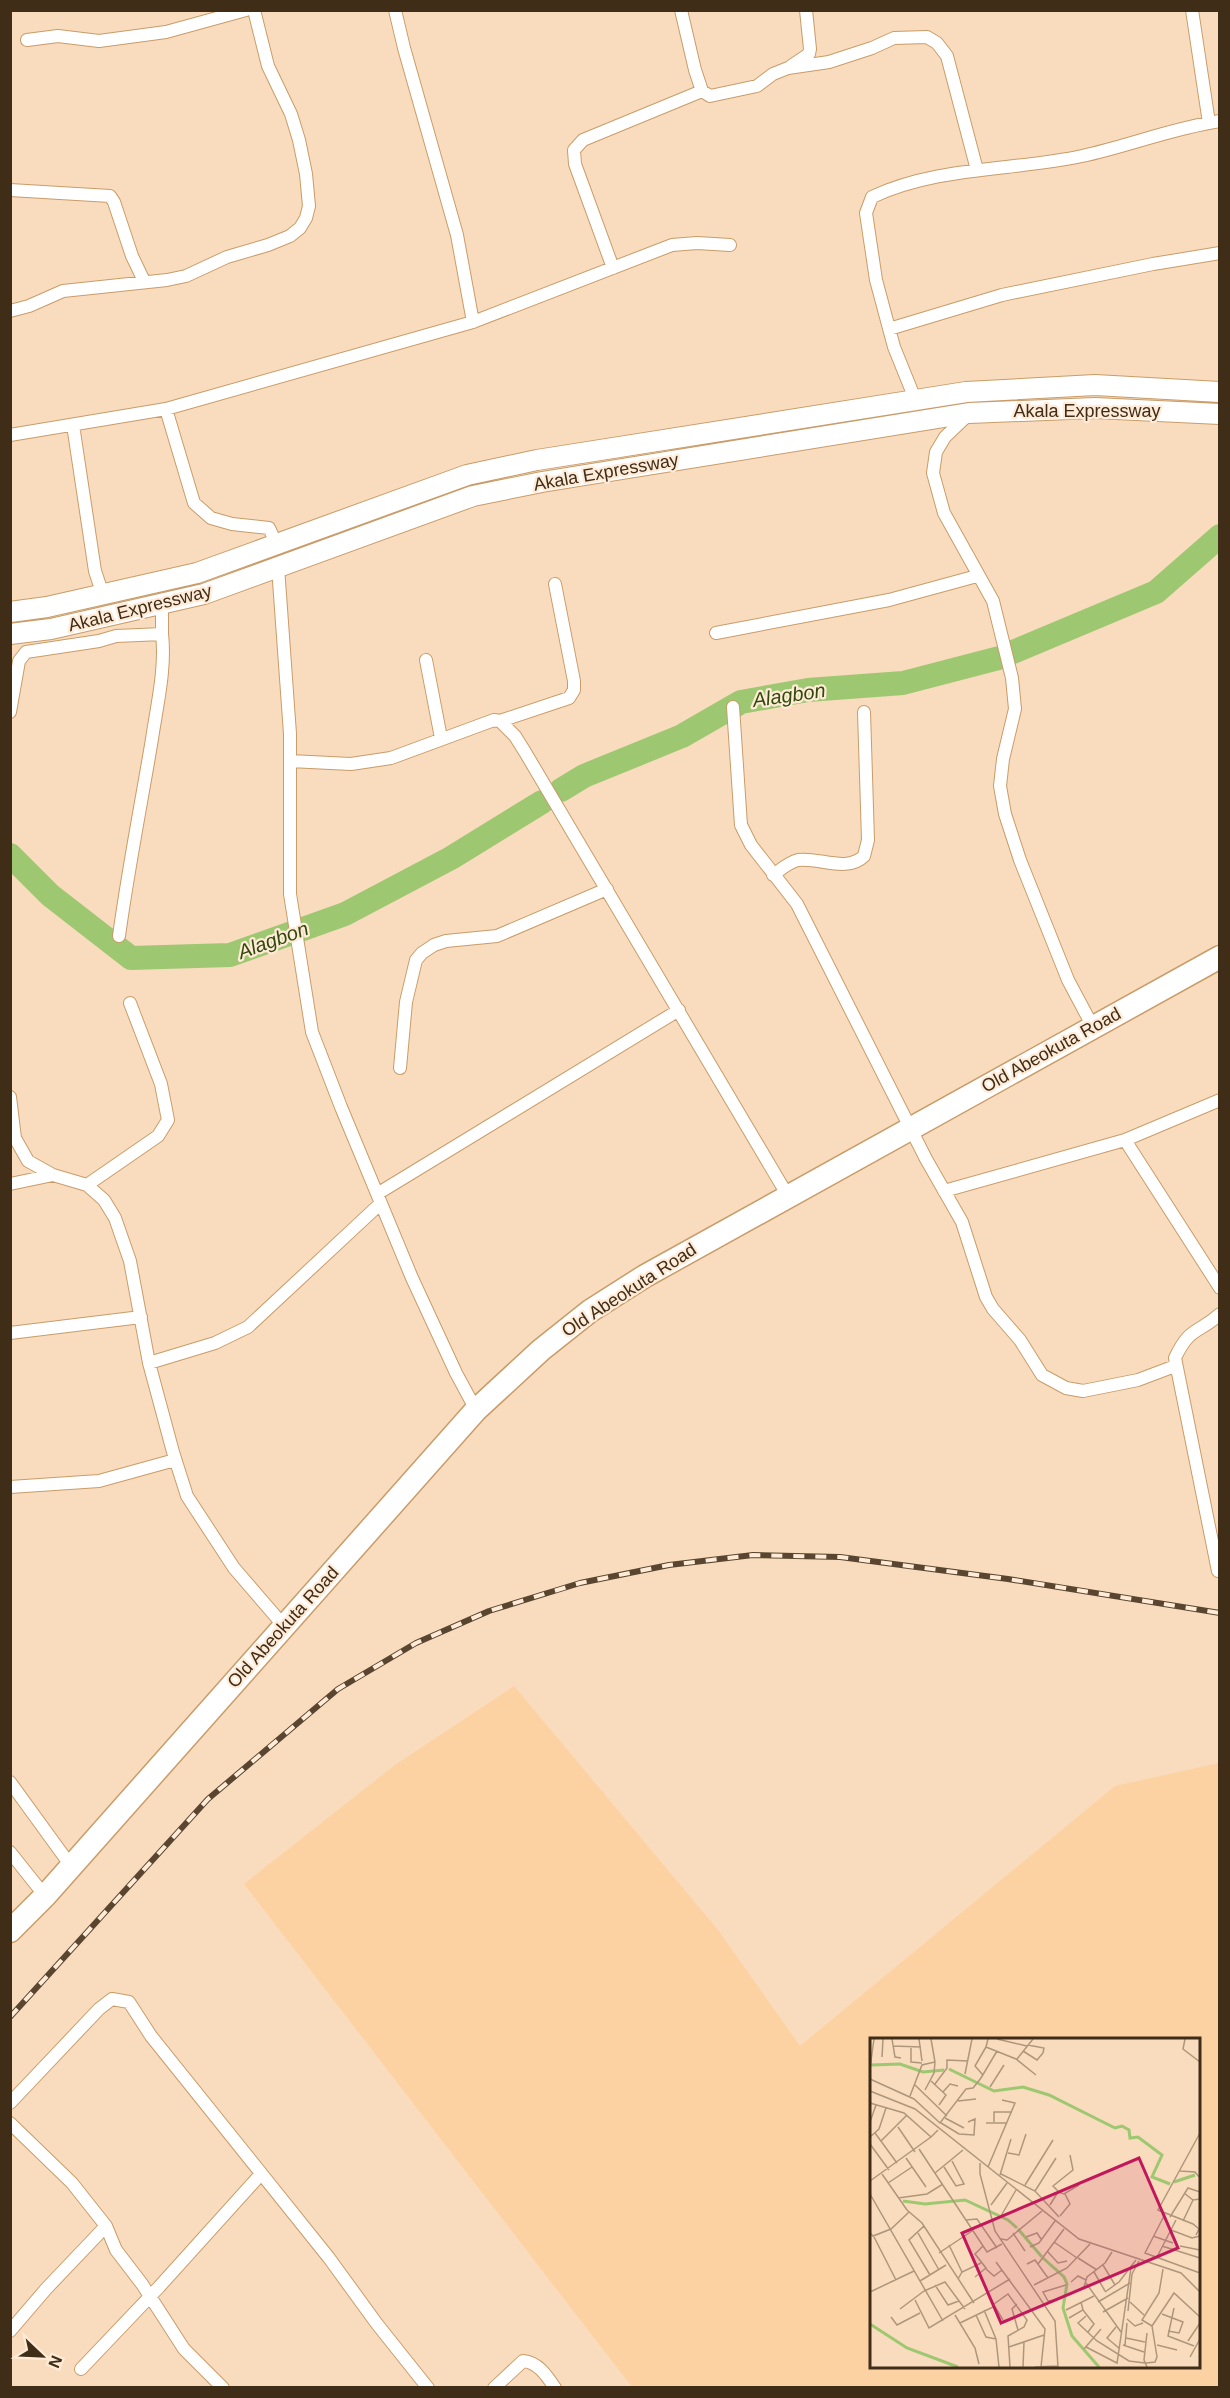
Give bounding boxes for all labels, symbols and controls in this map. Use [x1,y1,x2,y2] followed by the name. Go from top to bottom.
[1013,401,1161,421] street label: Akala Expressway
[532,449,680,495] street label: Akala Expressway
[66,581,214,635] street label: Akala Expressway
[750,679,827,711] water label: Alagbon
[234,917,311,963] water label: Alagbon
[978,1003,1124,1097] street label: Old Abeokuta Road
[558,1239,700,1341] street label: Old Abeokuta Road
[223,1562,343,1692] street label: Old Abeokuta Road
[870,2038,1200,2368] inset map
[12,2326,72,2386] north arrow
[45,2353,65,2370] text: N

